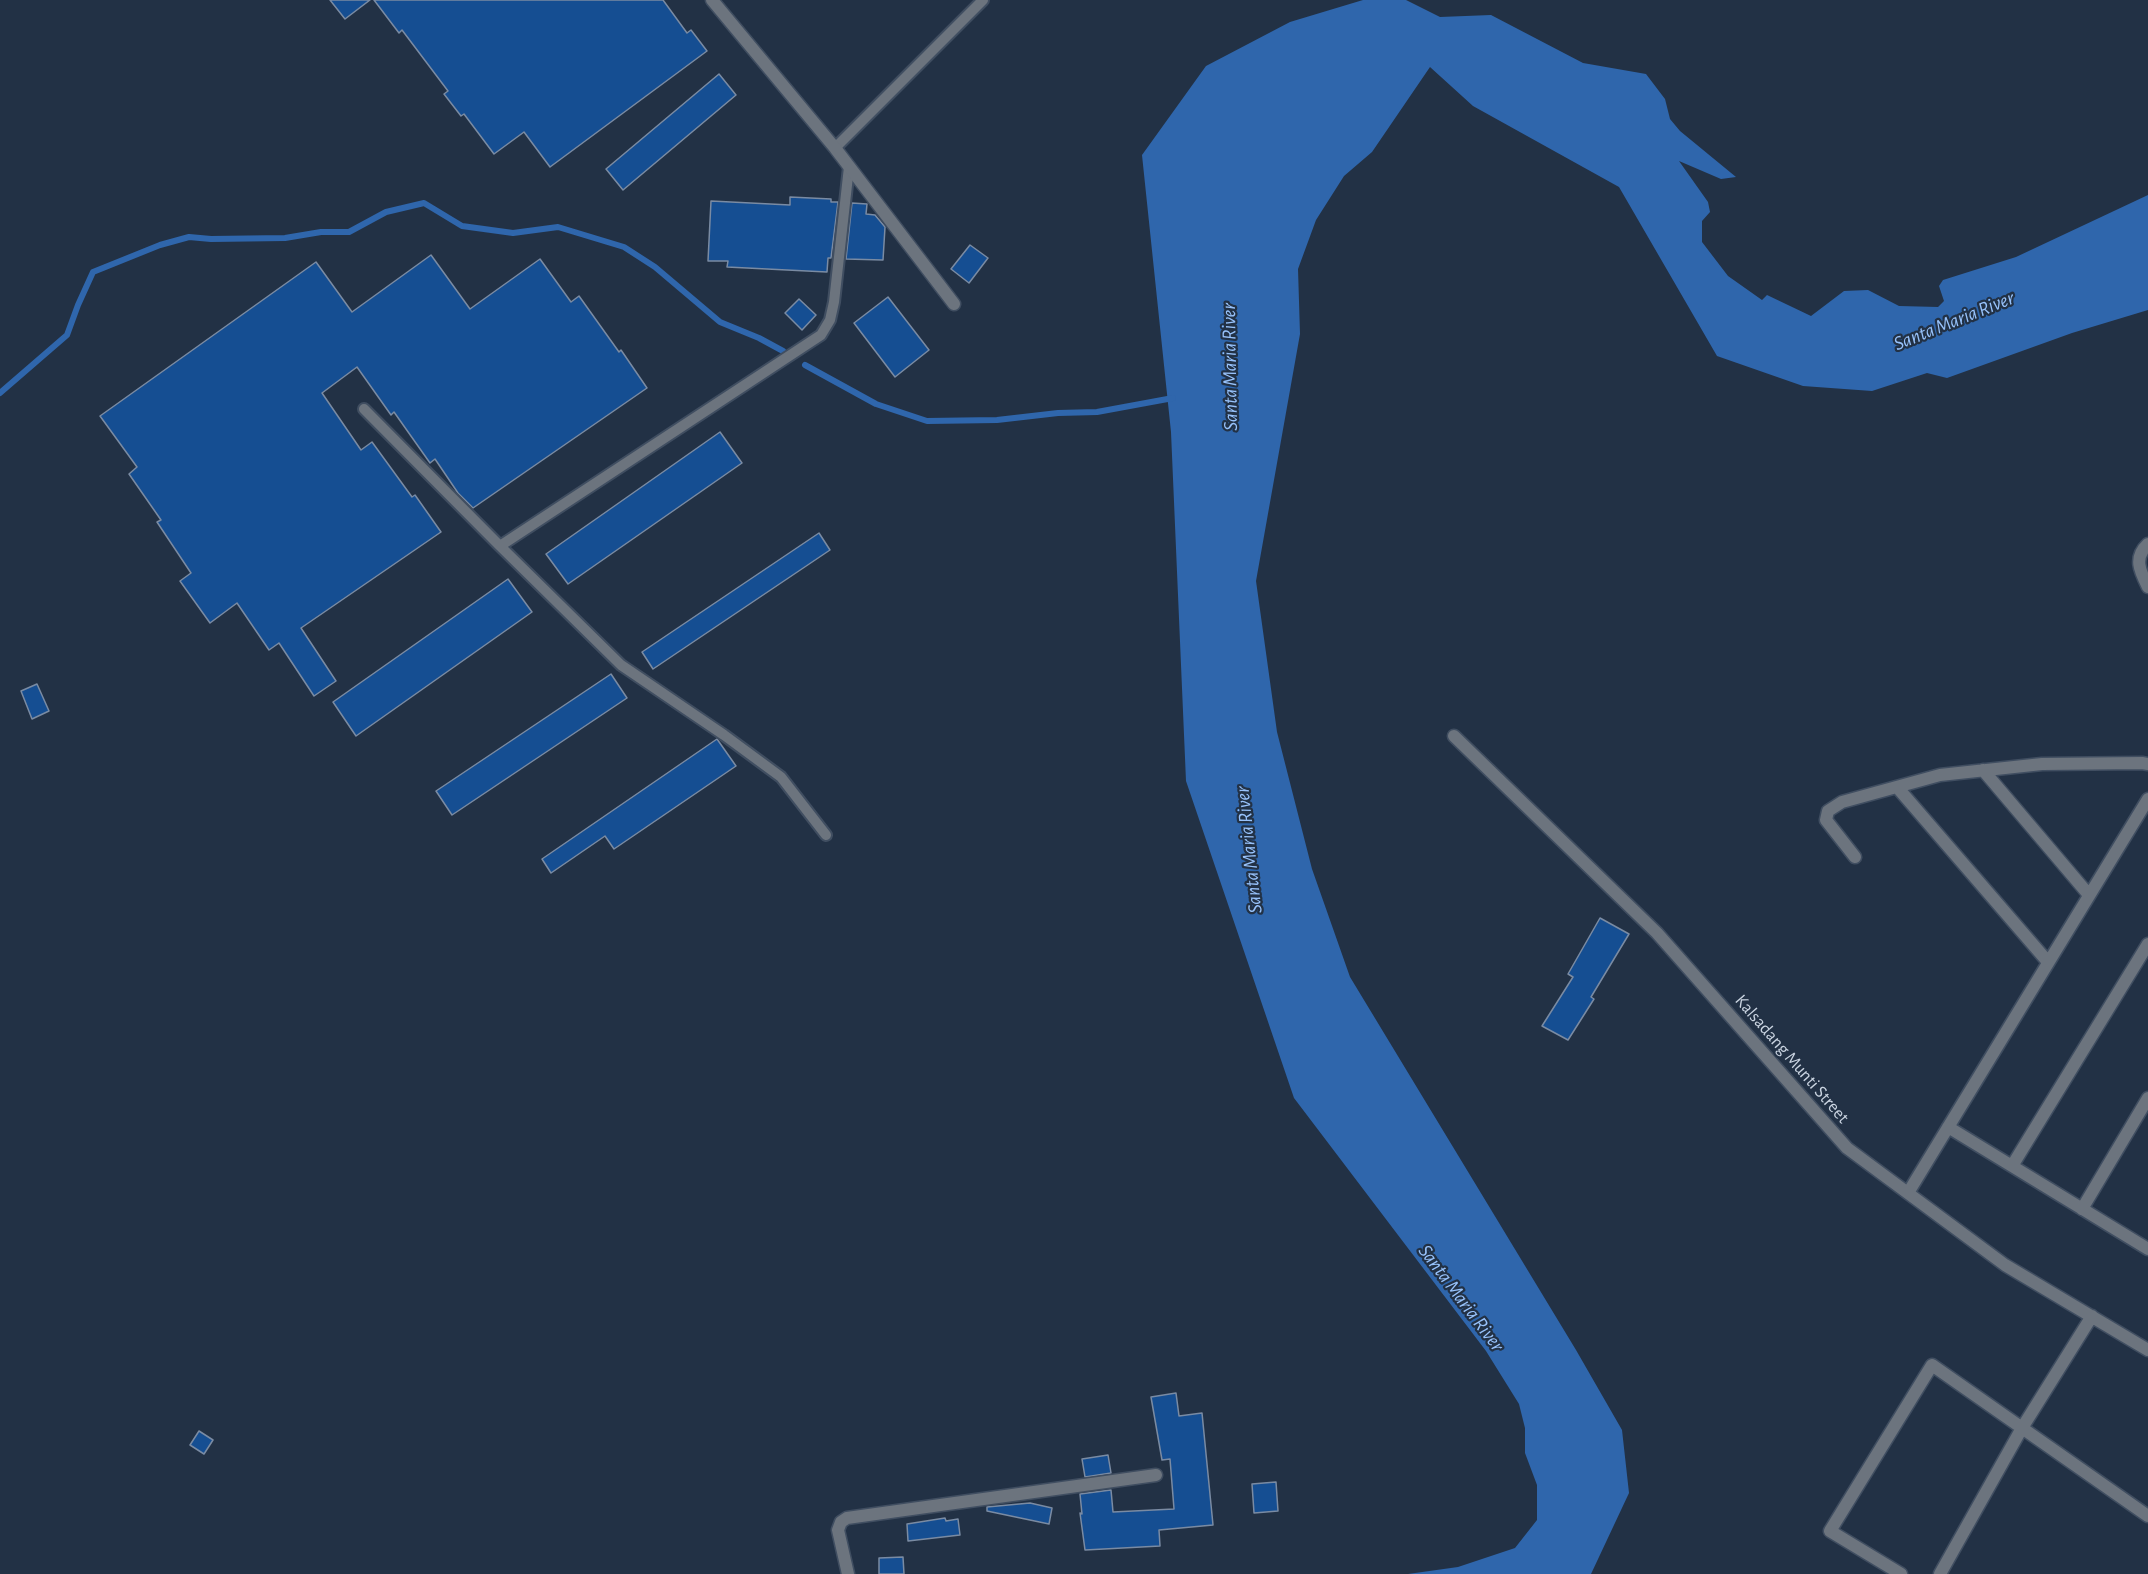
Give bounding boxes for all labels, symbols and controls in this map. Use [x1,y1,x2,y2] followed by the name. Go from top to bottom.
[1890,286,2018,356] water label: Santa Maria River
[1217,303,1243,431] water label: Santa Maria River
[1230,785,1268,915] water label: Santa Maria River
[1730,990,1854,1128] street label: Kalsadang Munti Street
[1413,1240,1509,1356] water label: Santa Maria River

